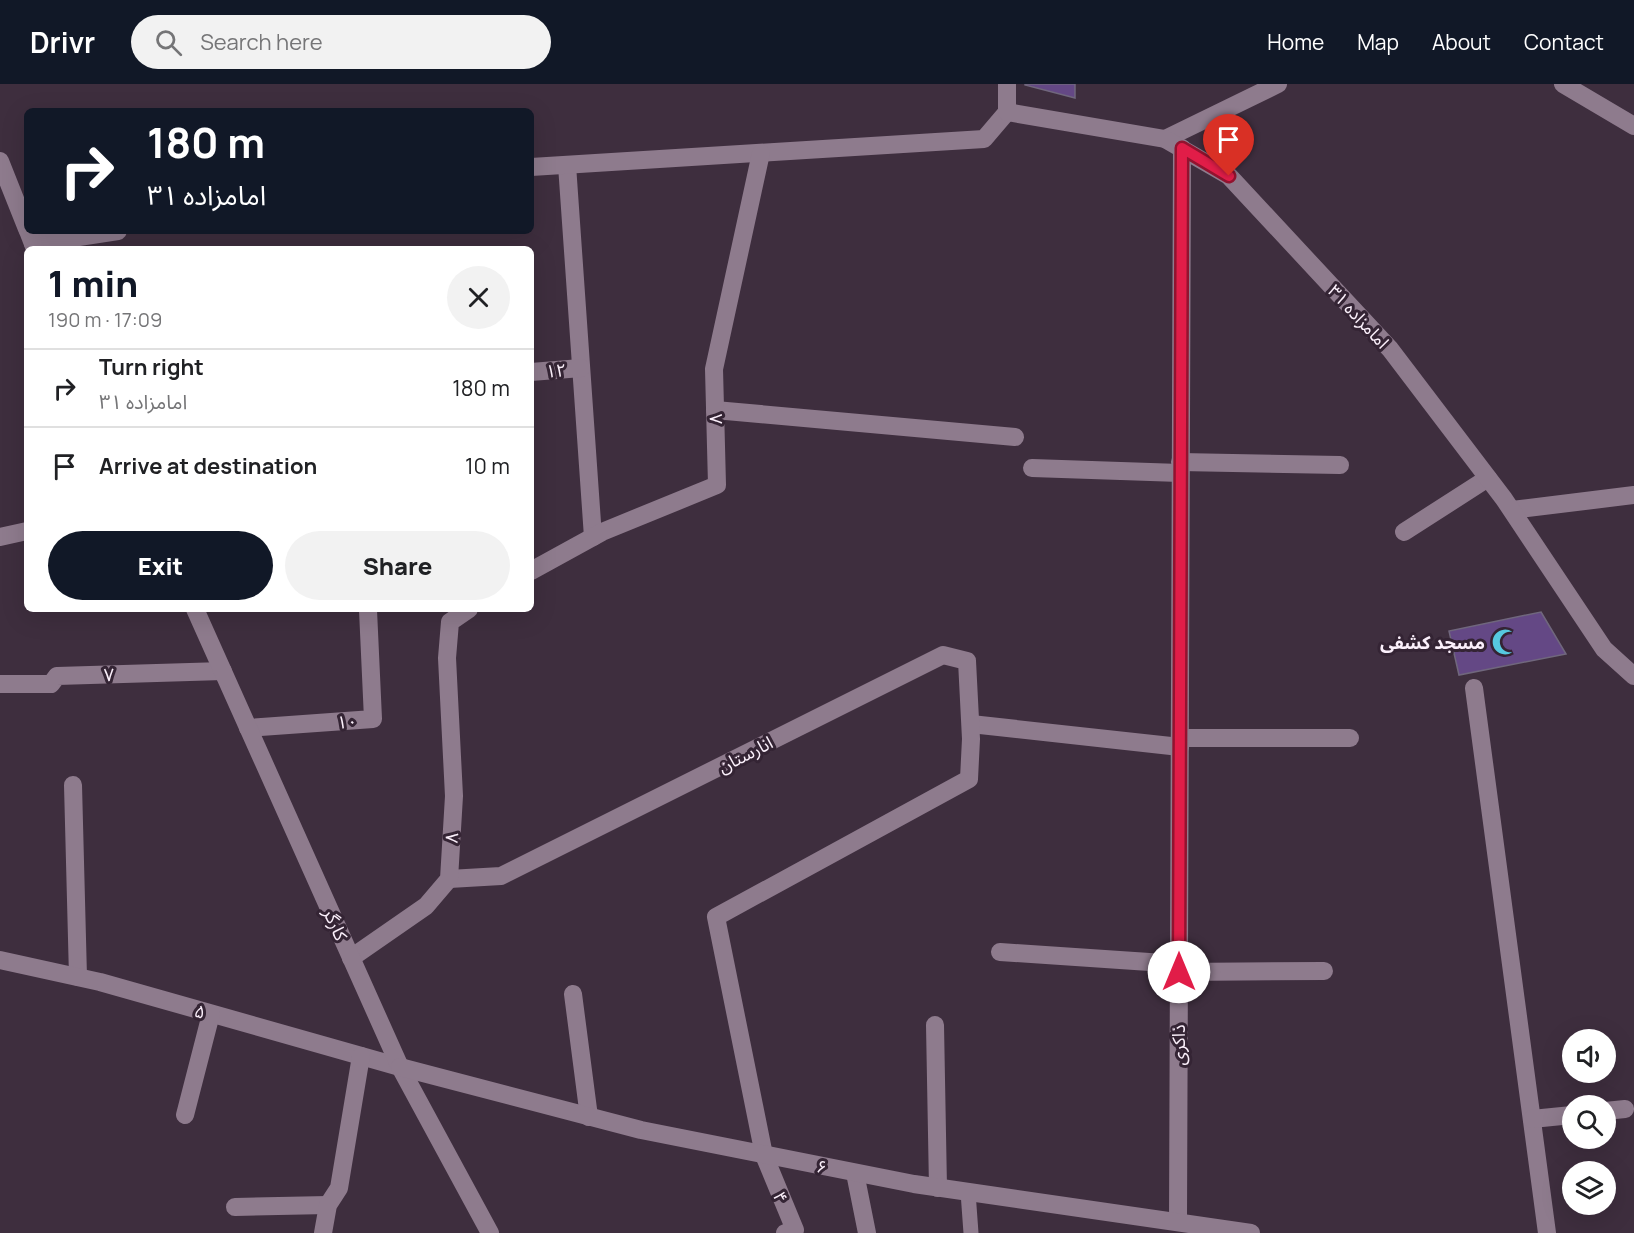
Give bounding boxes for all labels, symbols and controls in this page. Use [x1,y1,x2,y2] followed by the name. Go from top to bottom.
[131,15,551,69] search box
[30,23,95,61] text: Drivr
[152,26,185,59] icon: search
[200,27,323,57] text: Search here
[1267,28,1324,56] text: Home
[1357,28,1399,56] text: Map
[1432,28,1491,56] text: About
[1524,28,1604,56] text: Contact
[147,113,265,171] text: 180 m
[1203,114,1254,176] pin
[1212,123,1245,156] icon: arrive
[48,132,126,210] icon: right
[147,176,266,213] text: امامزاده ۳۱
[48,259,138,308] text: 1 min
[447,266,510,329] button: close
[1323,279,1395,353] street label: امامزاده ۳۱
[48,306,162,333] text: 190 m · 17:09
[99,352,204,382] text: Turn right
[545,357,567,383] street label: ۱۲
[48,372,81,405] icon: right
[452,373,510,403] text: 180 m
[99,388,187,415] text: امامزاده ۳۱
[703,414,727,424] street label: ۸
[48,450,81,483] icon: arrive
[99,451,317,481] text: Arrive at destination
[465,451,510,481] text: 10 m
[48,531,273,600] button: Exit
[285,531,510,600] button: Share
[1490,627,1520,657] mosque icon: مسجد کشفی
[1380,630,1485,654] place label: مسجد کشفی
[103,662,115,686] street label: ۷
[336,708,358,734] street label: ۱۰
[713,730,777,778] street label: انارستان
[439,832,463,844] street label: ۸
[318,903,354,945] street label: کارگر
[1147,940,1211,1004] position arrow
[192,998,208,1024] street label: ۵
[1166,1024,1190,1066] street label: ذاکری
[1562,1029,1616,1215] map controls
[1562,1029,1616,1083] button: sound
[1562,1095,1616,1149] button: search
[815,1153,829,1179] street label: ۶
[1562,1161,1616,1215] button: layers
[768,1188,794,1206] street label: ۴

